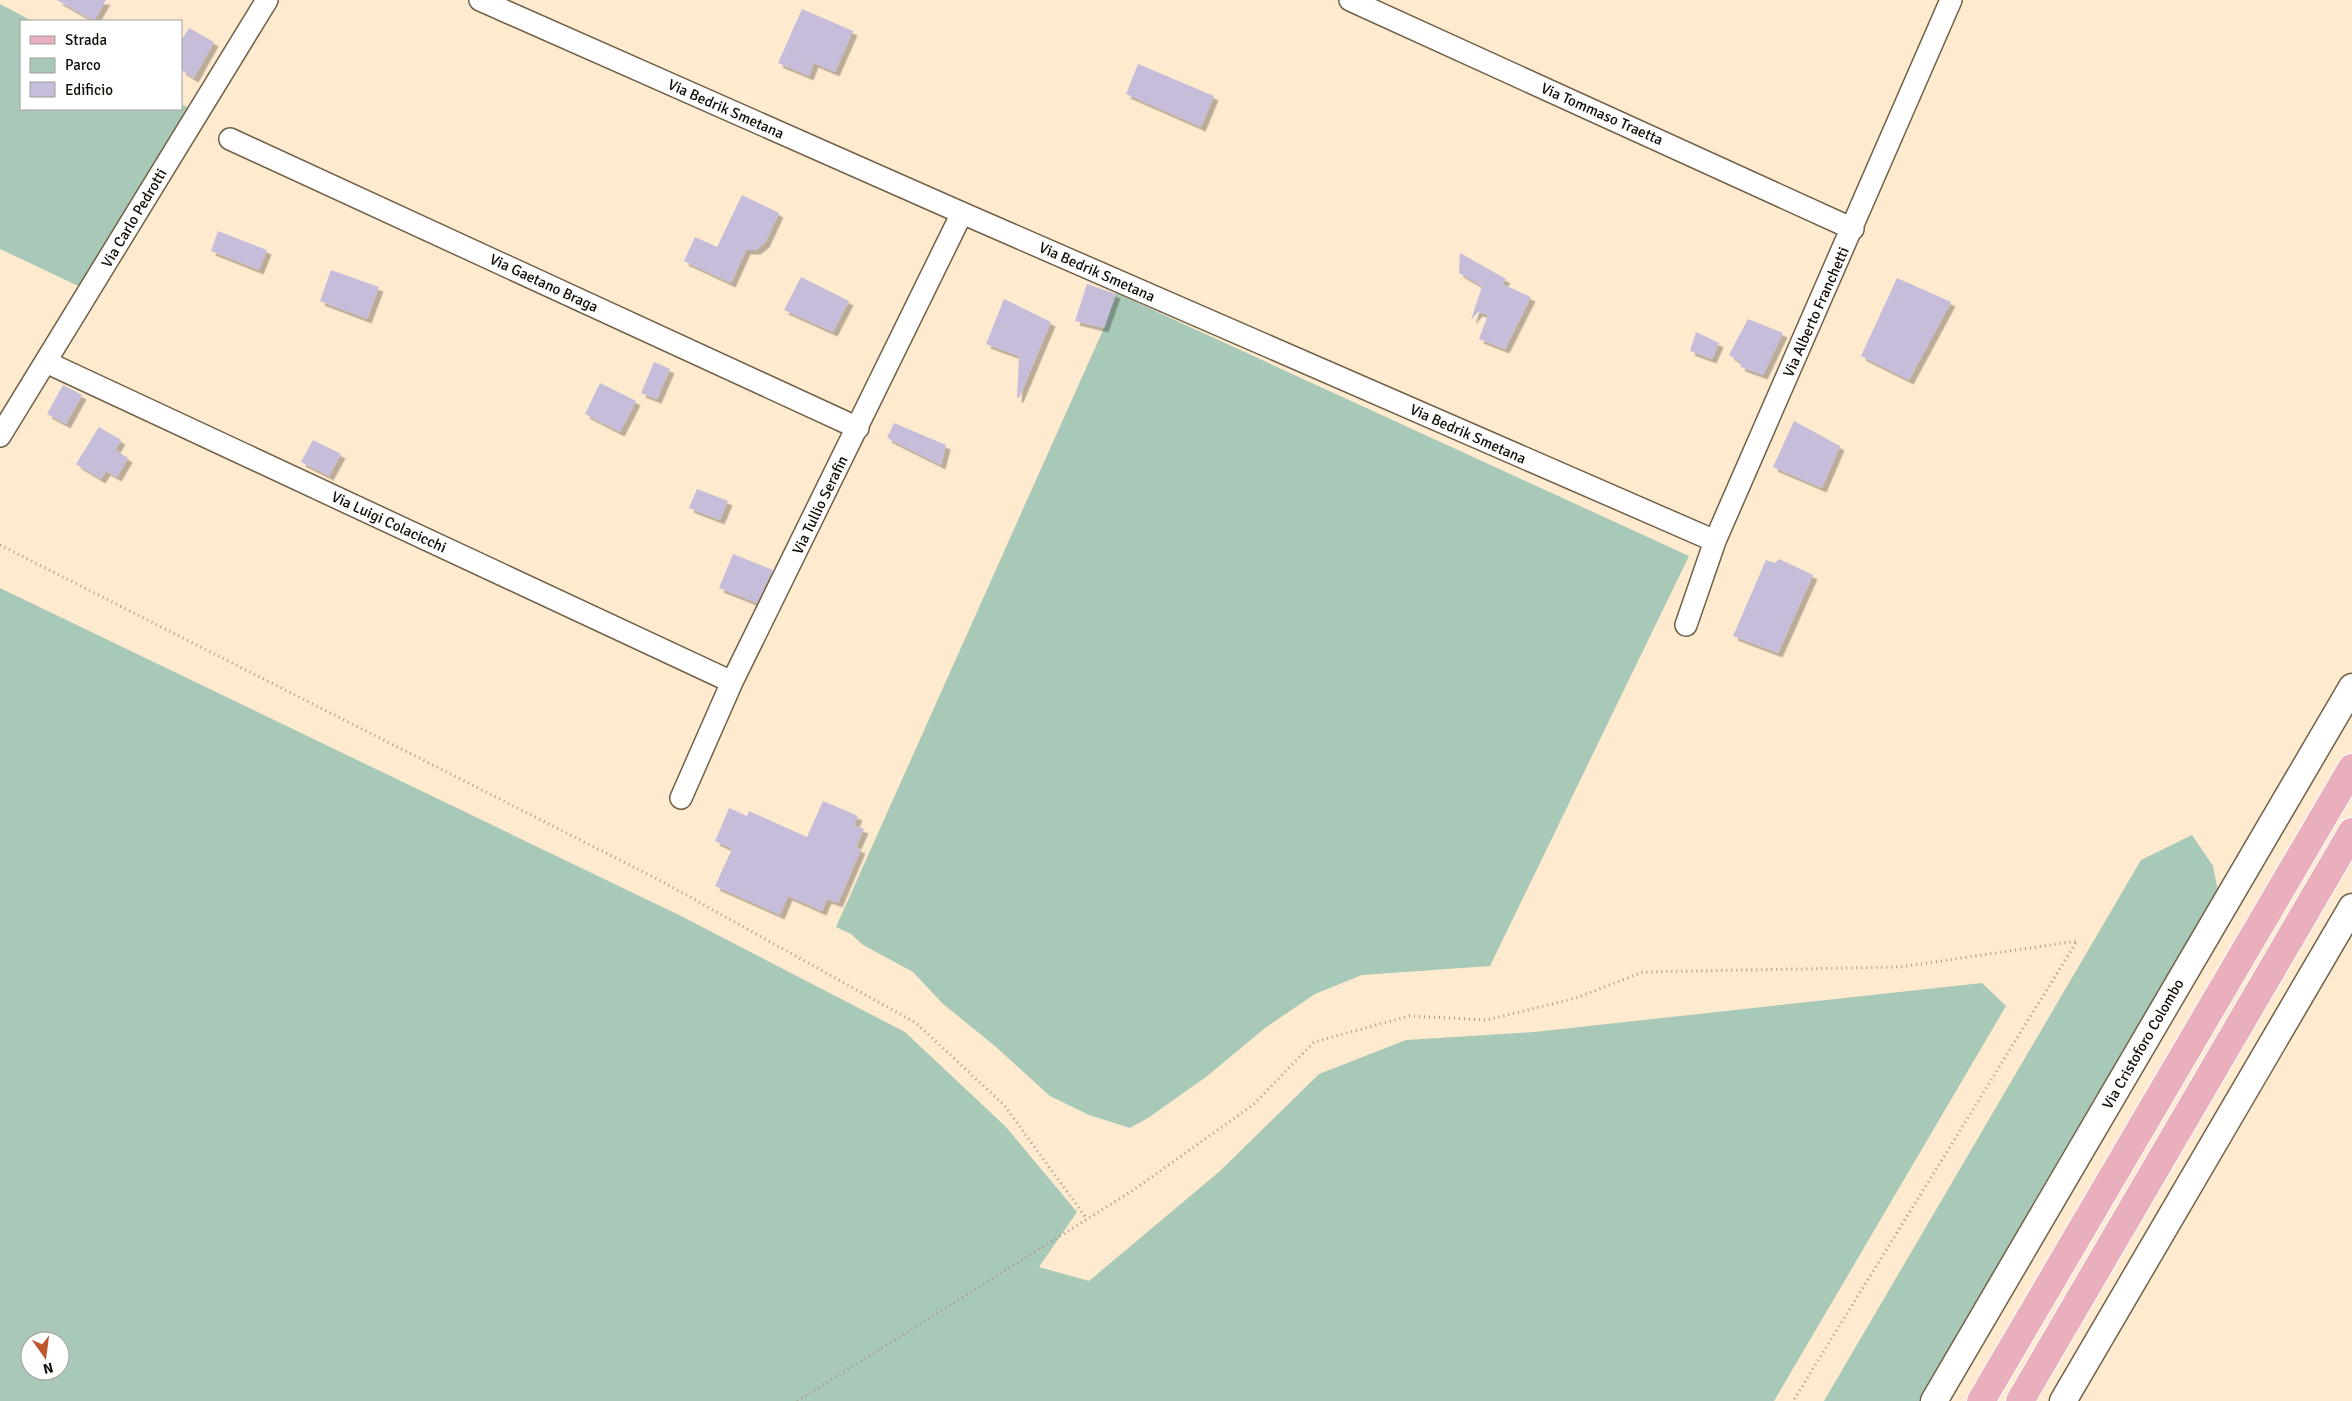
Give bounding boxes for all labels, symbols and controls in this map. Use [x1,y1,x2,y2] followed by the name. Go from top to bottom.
[20,20,182,110] legend
[65,31,107,49] text: Strada
[65,56,101,74] text: Parco
[665,75,787,143] street label: Via Bedrik Smetana
[1538,79,1666,149] street label: Via Tommaso Traetta
[65,81,113,99] text: Edificio
[97,165,171,271] street label: Via Carlo Pedrotti
[1036,238,1158,306] street label: Via Bedrik Smetana
[1779,244,1853,380] street label: Via Alberto Franchetti
[487,250,601,316] street label: Via Gaetano Braga
[1407,400,1529,468] street label: Via Bedrik Smetana
[788,453,852,557] street label: Via Tullio Serafin
[329,487,449,557] street label: Via Luigi Colacicchi
[2098,976,2188,1112] street label: Via Cristoforo Colombo
[20,1331,70,1381] north arrow
[41,1359,55,1378] text: N

